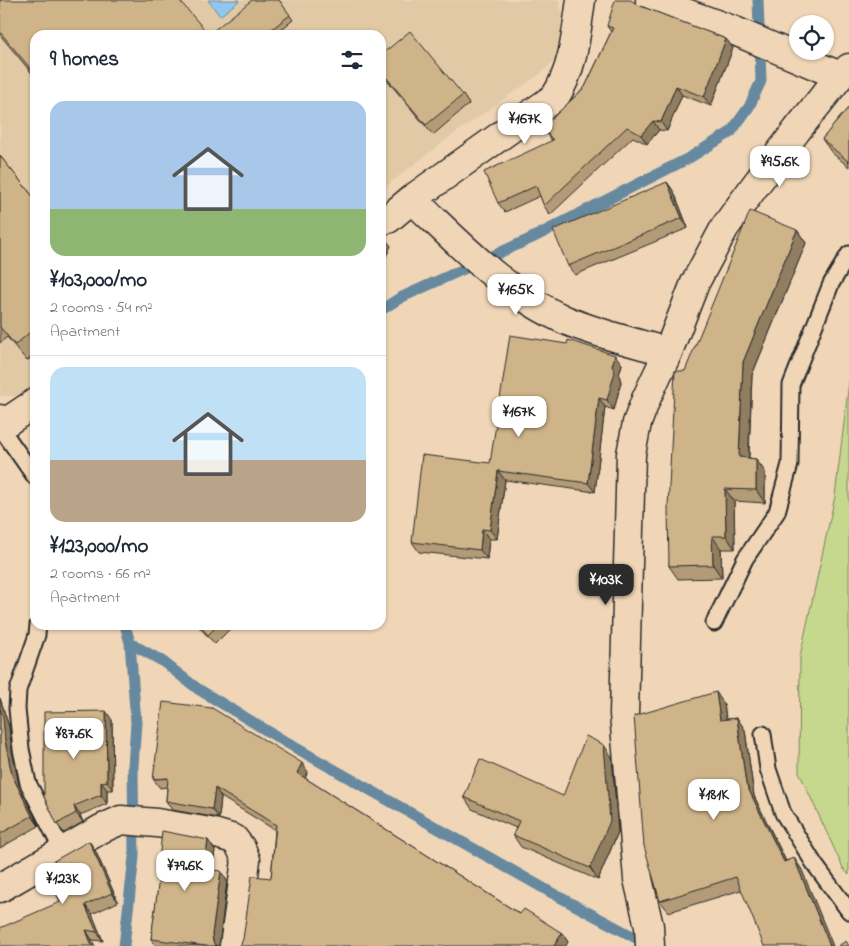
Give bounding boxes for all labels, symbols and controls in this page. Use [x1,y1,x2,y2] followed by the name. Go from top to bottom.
[789,15,834,60] map controls
[789,15,834,60] button: locate
[50,45,119,75] text: 9 homes
[338,46,366,74] icon: filters
[490,102,560,145] pin: ¥167K
[509,107,541,131] text: ¥167K
[163,134,253,224] icon: home
[739,146,821,188] pin: ¥95.6K
[761,150,799,174] text: ¥95.6K
[50,266,147,296] text: ¥103,000/mo
[481,274,551,316] pin: ¥165K
[498,278,534,302] text: ¥165K
[50,296,152,320] text: 2 rooms · 54 m²
[50,320,120,344] text: Apartment
[484,396,554,438] pin: ¥167K
[163,399,253,489] icon: home
[503,400,535,424] text: ¥167K
[50,532,149,562] text: ¥123,000/mo
[50,562,151,586] text: 2 rooms · 66 m²
[571,564,641,606] pin: ¥103K
[590,568,622,592] text: ¥103K
[50,586,120,610] text: Apartment
[33,718,115,760] pin: ¥87.6K
[56,722,92,746] text: ¥87.6K
[679,778,749,821] pin: ¥181K
[699,783,729,807] text: ¥181K
[144,850,226,892] pin: ¥79.6K
[167,854,203,878] text: ¥79.6K
[28,862,98,905] pin: ¥123K
[46,867,80,891] text: ¥123K

